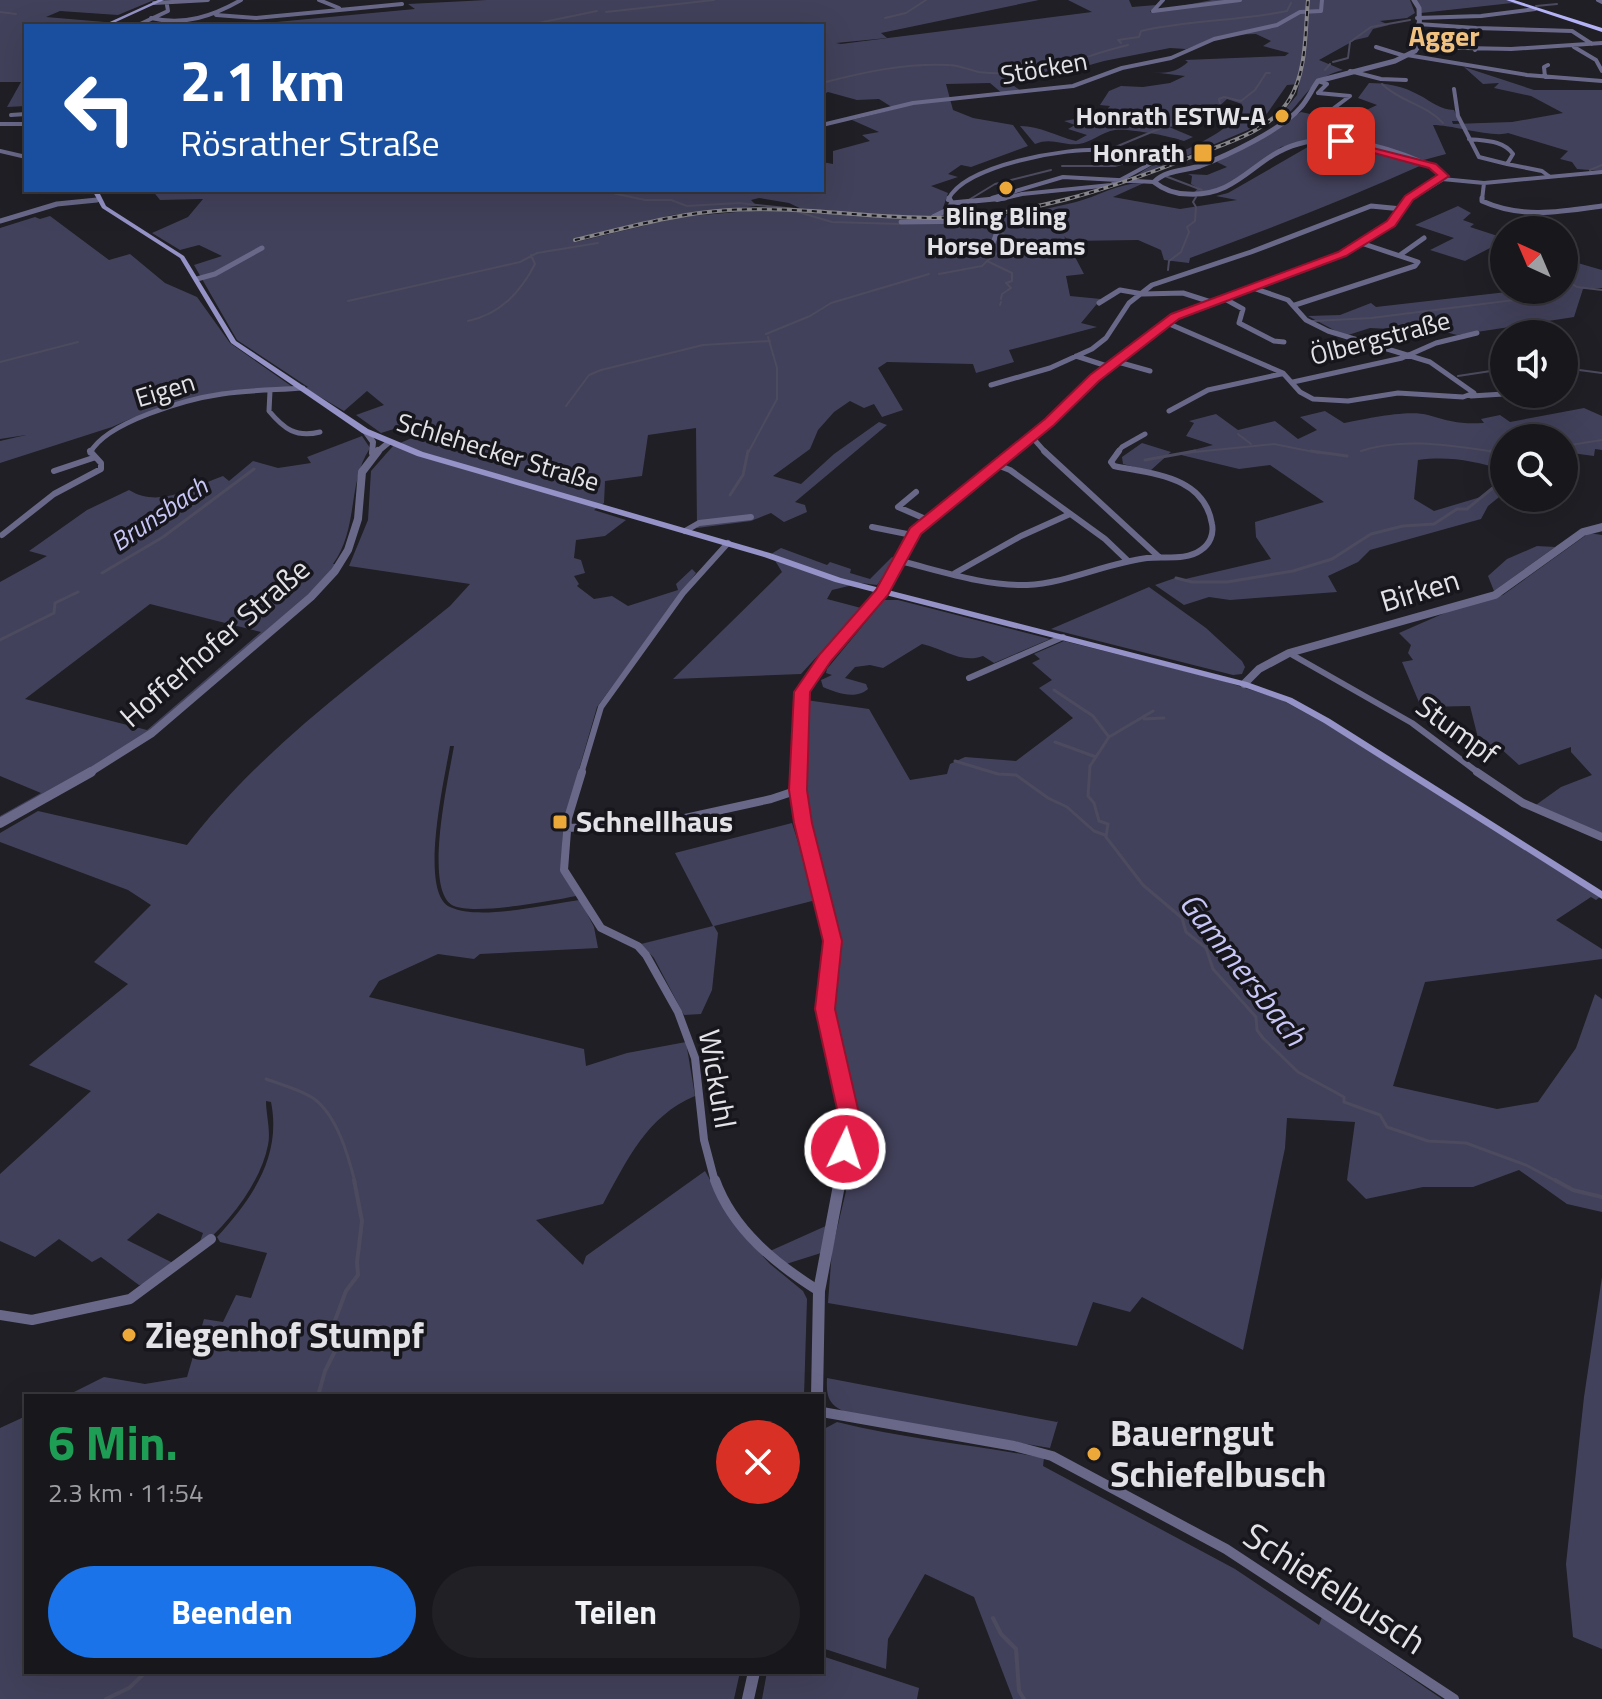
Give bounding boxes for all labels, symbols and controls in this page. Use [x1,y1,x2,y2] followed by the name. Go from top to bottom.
[1408,14,1480,57] district label: Agger
[180,38,345,123] text: 2.1 km
[998,41,1090,94] street label: Stöcken
[48,56,152,160] icon: left
[1076,96,1266,135] place label: Honrath ESTW-A
[1273,107,1291,125] marker: Honrath ESTW-A
[1307,107,1375,175] pin
[180,115,440,170] text: Rösrather Straße
[1319,119,1363,163] icon: arrive
[1093,133,1185,172] place label: Honrath
[1192,142,1214,164] marker: Honrath
[997,179,1015,197] marker: Bling Bling Horse Dreams
[926,196,1086,265] place label: Bling Bling Horse Dreams
[1490,216,1578,304] north arrow
[1490,216,1578,512] map controls
[1306,300,1454,375] street label: Ölbergstraße
[1490,320,1578,408] button: sound
[130,362,199,417] street label: Eigen
[392,402,604,501] street label: Schlehecker Straße
[1490,424,1578,512] button: search
[102,466,216,560] water label: Brunsbach
[109,546,320,738] street label: Hofferhofer Straße
[1374,556,1465,624] street label: Birken
[1406,683,1509,775] street label: Stumpf
[576,798,733,844] place label: Schnellhaus
[551,813,569,831] marker: Schnellhaus
[1168,881,1320,1056] water label: Gammersbach
[687,1026,749,1132] street label: Wickuhl
[803,1107,887,1191] position arrow
[145,1307,424,1362] place label: Ziegenhof Stumpf
[120,1326,138,1344] marker: Ziegenhof Stumpf
[1110,1405,1326,1501] place label: Bauerngut Schiefelbusch
[48,1406,178,1479] text: 6 Min.
[716,1420,800,1504] button: close
[1085,1445,1103,1463] marker: Bauerngut Schiefelbusch
[48,1473,204,1512] text: 2.3 km · 11:54
[1233,1508,1438,1667] street label: Schiefelbusch
[48,1566,416,1658] button: Beenden
[432,1566,800,1658] button: Teilen

